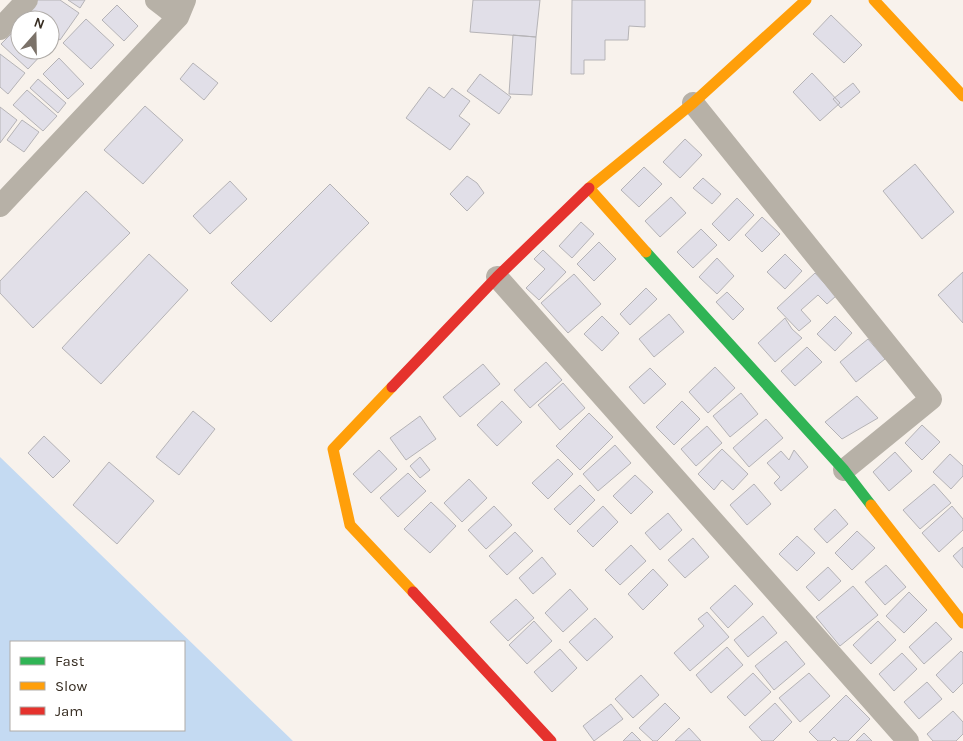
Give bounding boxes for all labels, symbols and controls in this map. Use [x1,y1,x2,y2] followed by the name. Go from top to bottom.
[10,10,60,60] north arrow
[32,14,47,33] text: N
[10,641,185,731] legend
[55,652,85,670] text: Fast
[55,677,87,695] text: Slow
[55,702,83,720] text: Jam

